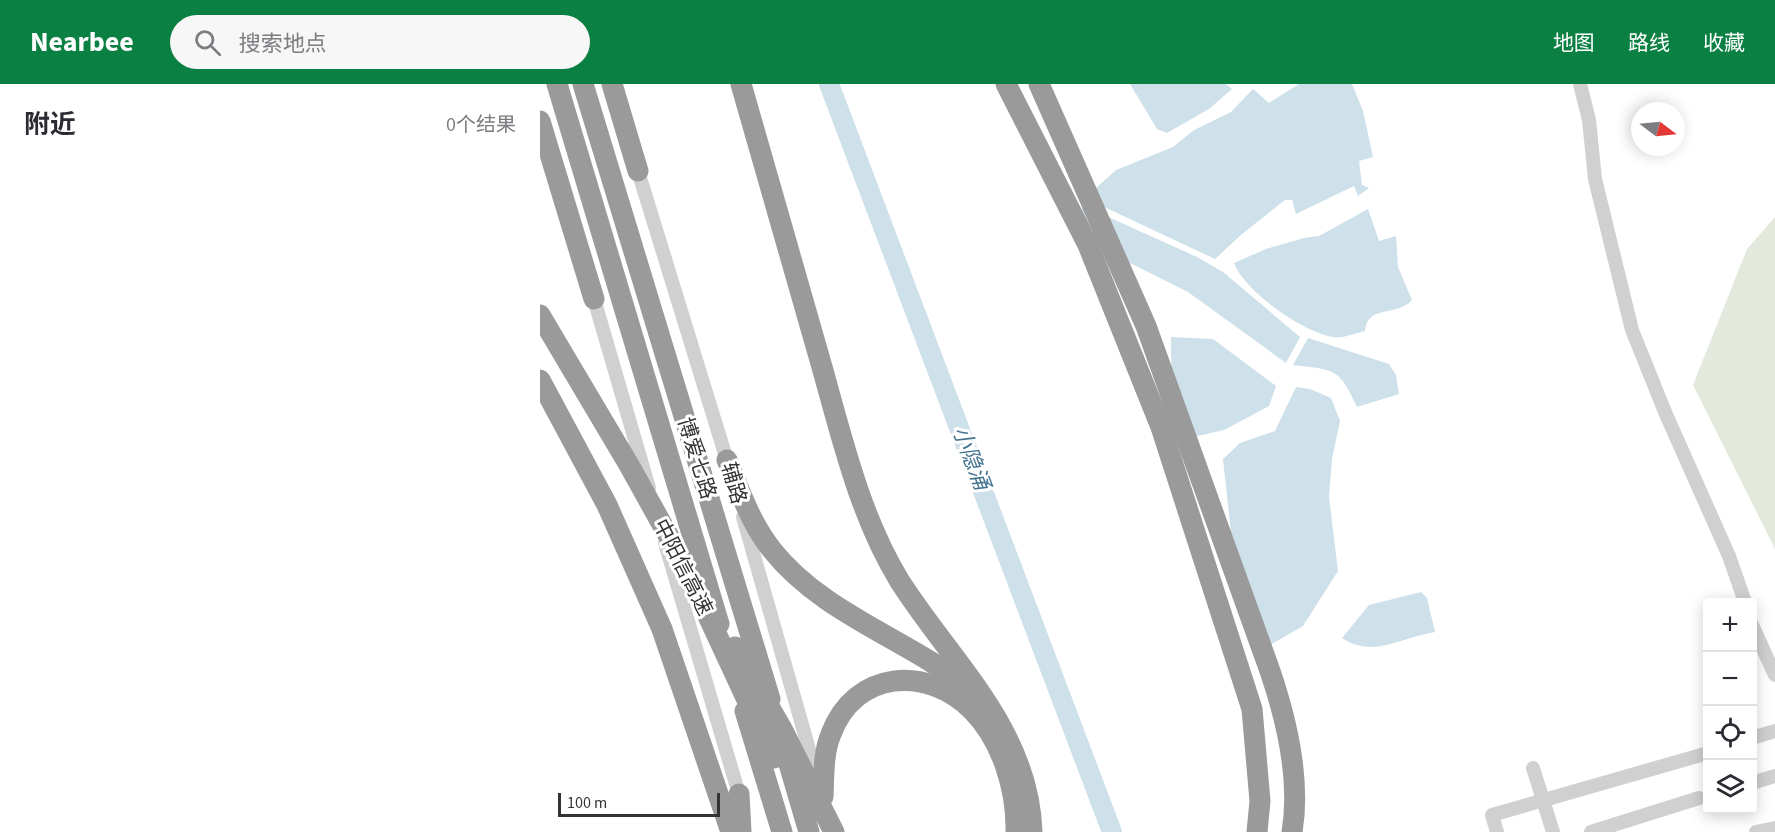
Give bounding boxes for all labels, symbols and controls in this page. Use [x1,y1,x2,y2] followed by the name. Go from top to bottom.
[170,15,590,69] search box
[30,22,134,62] text: Nearbee
[191,26,224,59] icon: search
[239,28,327,60] text: 搜索地点
[1553,28,1595,58] text: 地图
[1628,28,1670,58] text: 路线
[1703,28,1745,58] text: 收藏
[1631,102,1685,156] north arrow
[24,106,76,143] text: 附近
[446,111,516,139] text: 0个结果
[670,413,724,503] street label: 博爱七路
[944,421,999,497] water label: 小隐涌
[714,459,754,507] street label: 辅路
[646,513,720,621] street label: 中阳信高速
[1703,598,1757,814] map controls
[1703,598,1757,652] button: +
[1703,652,1757,706] button: −
[1703,706,1757,760] button: locate
[1703,760,1757,814] button: layers
[558,790,720,818] scale bar
[567,792,607,814] text: 100 m

